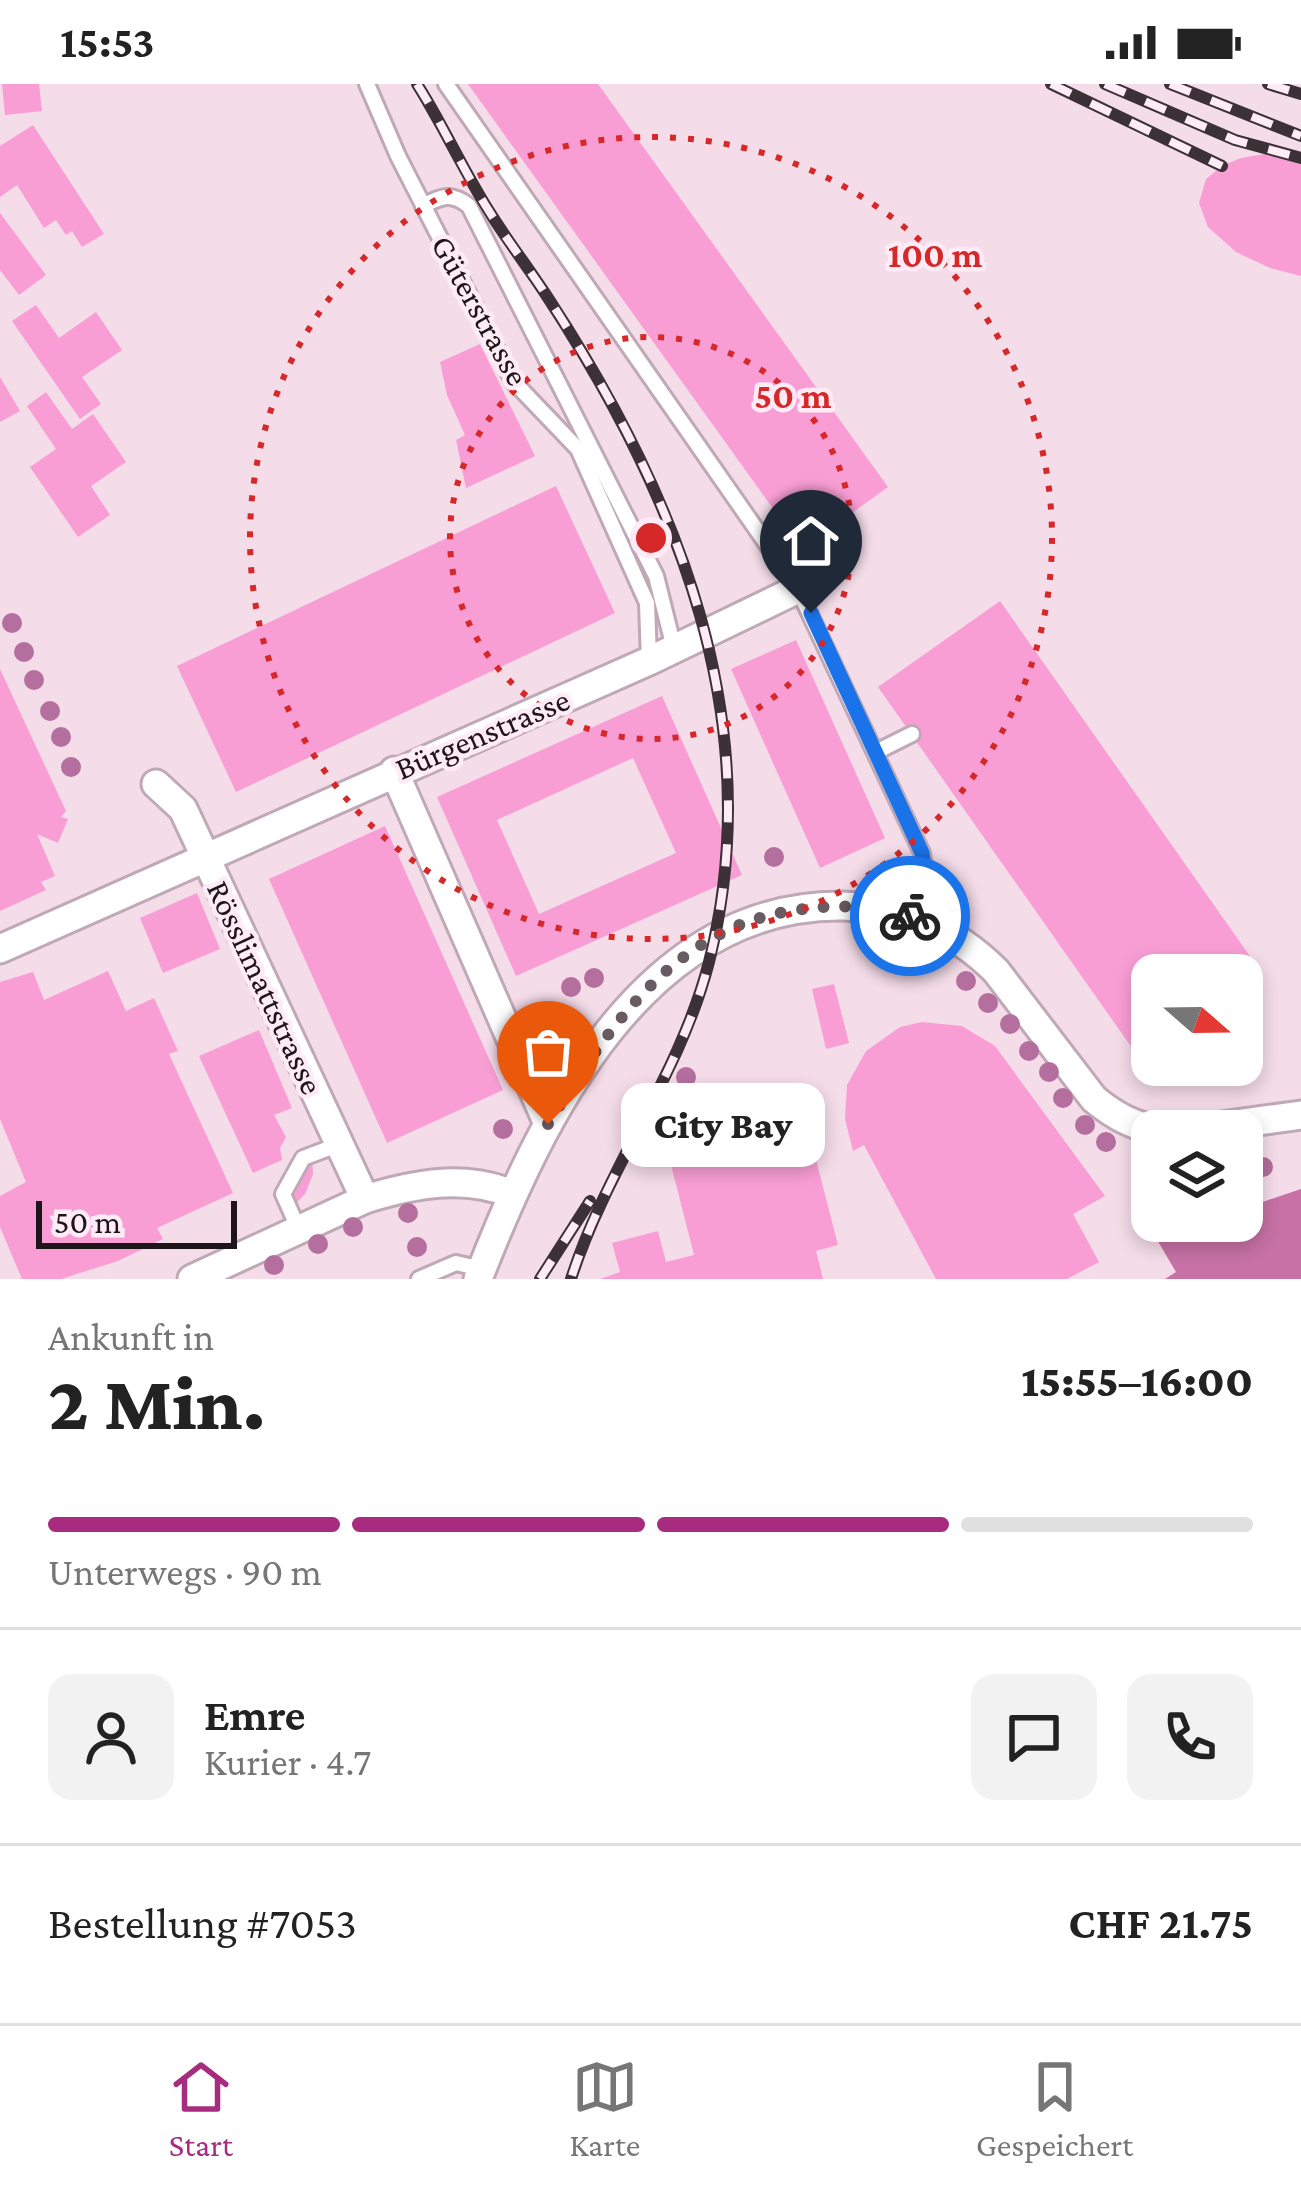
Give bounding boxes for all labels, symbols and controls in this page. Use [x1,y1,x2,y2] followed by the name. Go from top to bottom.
[60,17,154,67] text: 15:53
[424,229,537,392] street label: Güterstrasse
[888,235,983,275] text: 100 m
[755,376,832,416] text: 50 m
[760,490,862,613] pin
[778,508,844,574] icon: home
[630,517,672,559] centre of rings
[390,680,575,787] street label: Bürgenstrasse
[850,856,970,976] courier
[200,875,331,1100] street label: Rösslimattstrasse
[877,883,943,949] icon: bike
[1131,954,1263,1086] north arrow
[1131,954,1263,1242] map controls
[497,1001,599,1124] pin
[515,1019,581,1085] icon: bag
[620,1082,824,1166] callout: City Bay
[654,1103,792,1146] text: City Bay
[1131,1110,1263,1242] button: layers
[36,1195,237,1248] scale bar
[54,1203,121,1240] text: 50 m
[48,1315,214,1358] text: Ankunft in
[1021,1356,1253,1406] text: 15:55–16:00
[48,1359,266,1446] text: 2 Min.
[48,1550,322,1593] text: Unterwegs · 90 m
[48,1674,174,1800] button: person
[971,1674,1097,1800] button: chat
[1127,1674,1253,1800] button: phone
[204,1690,305,1740] text: Emre
[204,1740,371,1783] text: Kurier · 4.7
[48,1898,357,1948] text: Bestellung #7053
[1068,1898,1253,1948] text: CHF 21.75
[168,2054,234,2163] tab: Start
[569,2054,640,2163] tab: Karte
[976,2054,1133,2163] tab: Gespeichert

